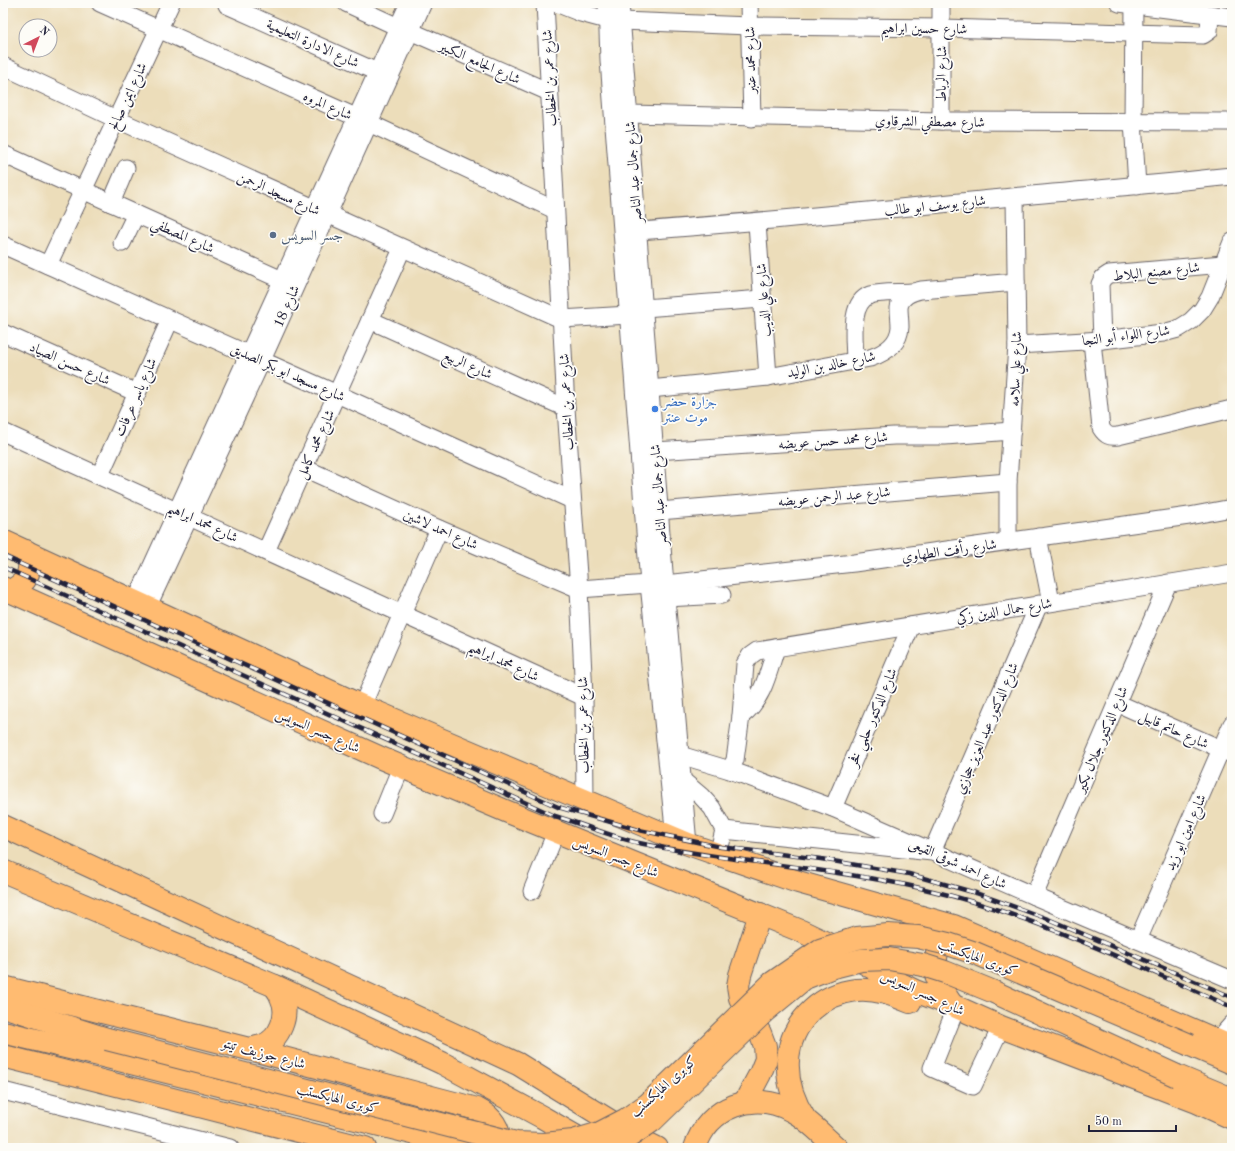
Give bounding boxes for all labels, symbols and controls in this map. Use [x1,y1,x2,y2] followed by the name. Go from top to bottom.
[263,17,361,74] street label: شارع الادارة التعليمية
[18,18,58,58] north arrow
[880,21,968,43] street label: شارع حسين ابراهيم
[37,25,51,39] text: N
[743,26,763,95] street label: شارع محمد عنبر
[540,29,564,127] street label: شارع عمر بن الخطاب
[433,37,523,92] street label: شارع الجامع الكبير
[934,46,953,102] street label: شارع الرباط
[106,61,154,134] street label: شارع ايمن صالح
[299,89,354,127] street label: شارع المروه
[875,114,985,136] street label: شارع مصطفي الشرقاوي
[623,120,649,225] street label: شارع جمال عبد الناصر
[234,169,322,222] street label: شارع مسجد الرحمن
[884,194,987,222] street label: شارع يوسف ابو طالب
[147,216,216,261] street label: شارع المصطفي
[281,229,343,245] place label: جسر السويس
[268,230,278,240] marker: جسر السويس
[1112,260,1201,290] street label: شارع مصنع البلاط
[754,262,779,337] street label: شارع علي الديب
[271,283,306,331] street label: شارع 18
[1081,320,1171,352] street label: شارع اللواء أبو النجا
[1008,331,1029,407] street label: شارع علي سلامه
[26,340,112,392] street label: شارع حسن الصياد
[227,341,347,408] street label: شارع مسجد ابو بكر الصديق
[438,347,495,387] street label: شارع الربيع
[786,350,877,384] street label: شارع خالد بن الوليد
[557,353,581,451] street label: شارع عمر بن الخطاب
[112,356,163,440] street label: شارع ياسر عرفات
[661,395,717,426] place label: جزارة حضر موت عنتر
[650,404,660,414] marker: جزارة حضر موت عنتر
[294,407,341,483] street label: شارع محمد كامل
[778,430,889,456] street label: شارع محمد حسن عويضه
[648,443,674,548] street label: شارع جمال عبد الناصر
[777,484,891,513] street label: شارع عبد الرحمن عويضه
[163,501,240,551] street label: شارع محمد ابراهيم
[400,507,480,556] street label: شارع احمد لاشين
[900,533,998,569] street label: شارع رأفت الطهاوي
[955,594,1054,629] street label: شارع جمال الدين زكي
[464,640,541,690] street label: شارع محمد ابراهيم
[953,661,1025,798] street label: شارع الدكتور عبد العزيز حجازي
[844,666,905,772] street label: شارع الدكتور حلمي فخر
[576,676,596,774] street label: شارع عمر بن الخطاب
[1072,684,1134,798] street label: شارع الدكتور جلال بكير
[272,706,362,759] street label: شارع جسر السويس
[1135,708,1210,756] street label: شارع حاتم قابيل
[1163,792,1213,874] street label: شارع امين ابو زيد
[570,834,660,884] street label: شارع جسر السويس
[905,836,1009,895] street label: شارع احمد شوقى القيعى
[935,936,1020,981] street label: كوبرى الهايكستب
[877,967,967,1022] street label: شارع جسر السويس
[218,1036,307,1076] street label: شارع جوزيف تيتو
[627,1053,701,1121] street label: كوبرى الهايكستب
[295,1081,380,1118] street label: كوبرى الهايكستب
[1089,1107,1176,1133] scale bar
[1095,1115,1122,1128] text: 50 m

